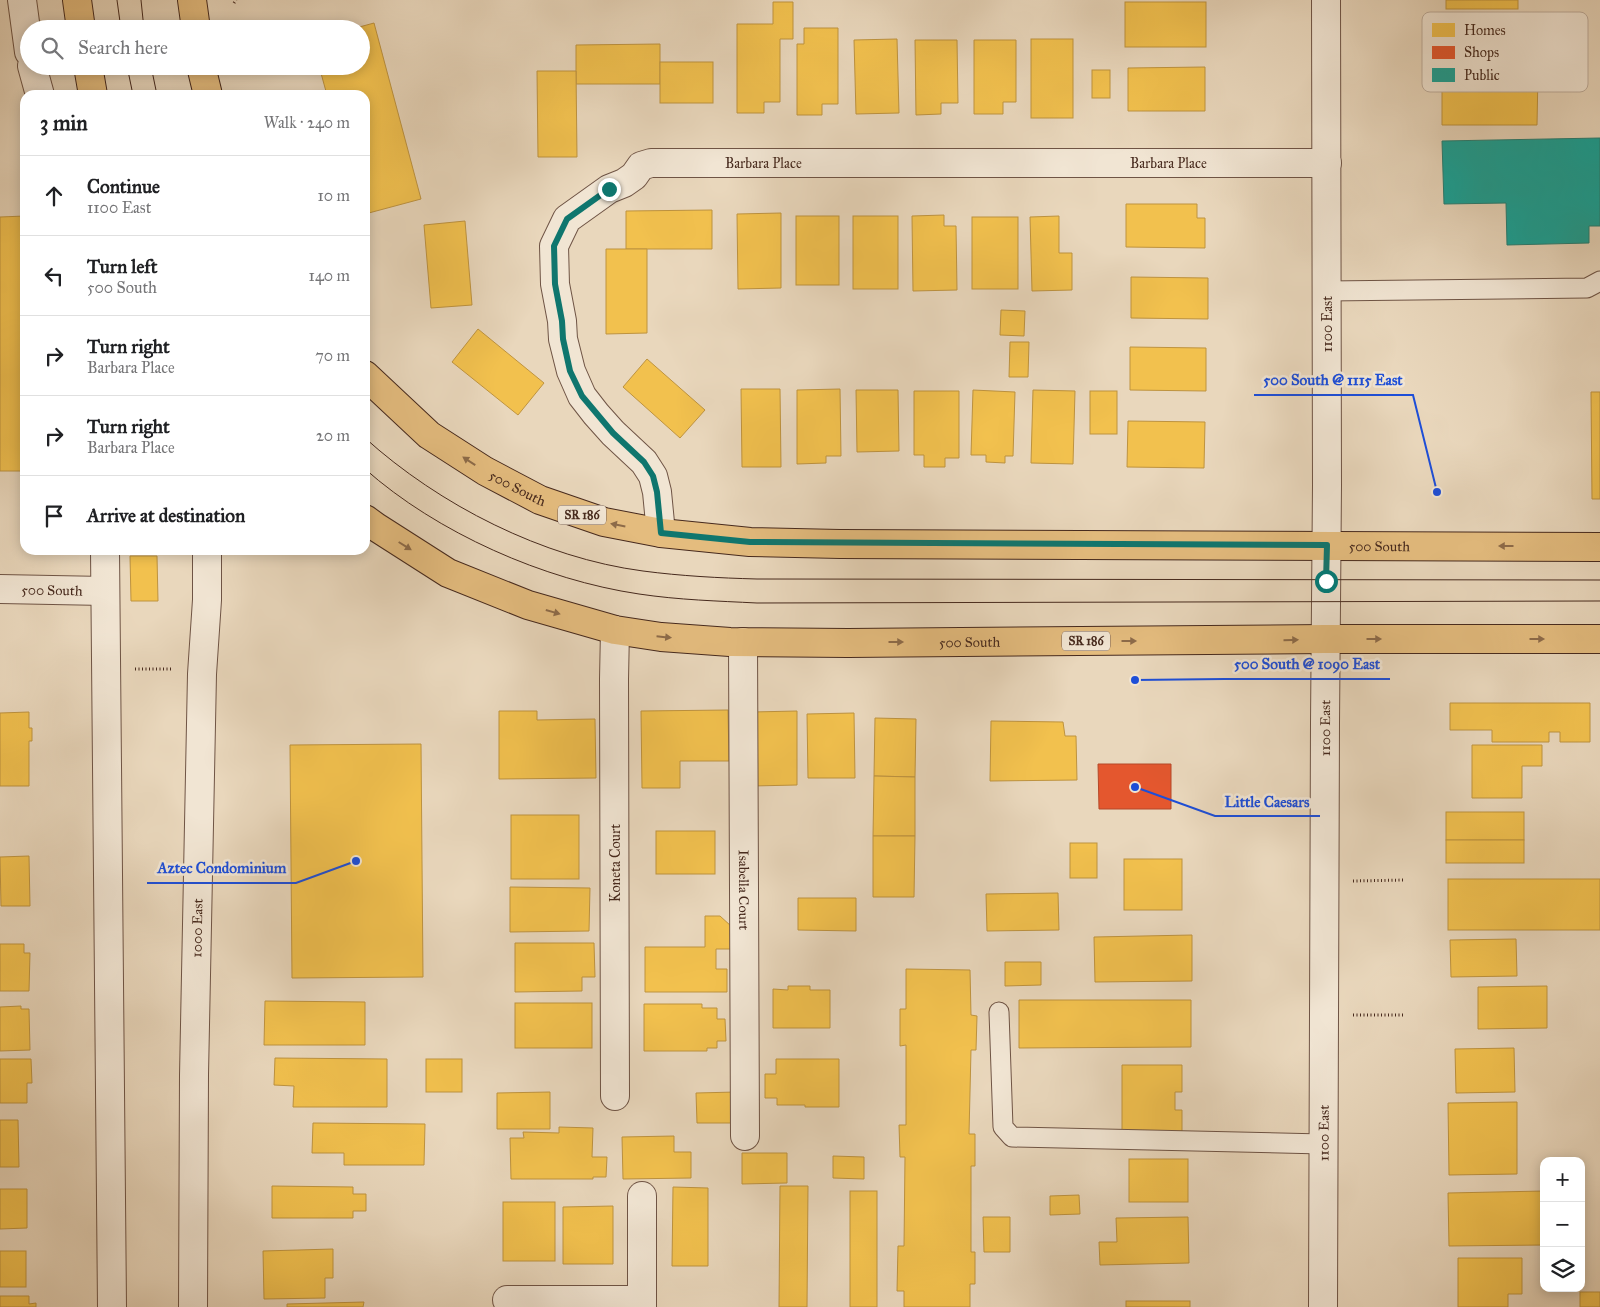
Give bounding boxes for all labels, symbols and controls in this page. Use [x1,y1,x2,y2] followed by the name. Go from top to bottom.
[1422,12,1588,92] legend
[20,20,370,75] search box
[1464,22,1506,39] text: Homes
[38,34,66,62] icon: search
[78,36,168,59] text: Search here
[1464,44,1499,61] text: Shops
[1464,67,1500,84] text: Public
[40,110,88,136] text: 3 min
[264,113,350,132] text: Walk · 240 m
[725,155,802,172] street label: Barbara Place
[1130,155,1207,172] street label: Barbara Place
[87,175,160,198] text: Continue
[598,178,621,201] route end
[40,182,68,210] icon: ahead
[318,186,350,205] text: 10 m
[87,198,151,217] text: 1100 East
[87,255,157,278] text: Turn left
[40,262,68,290] icon: left
[309,266,350,285] text: 140 m
[87,278,157,297] text: 500 South
[1319,296,1336,352] street label: 1100 East
[87,335,170,358] text: Turn right
[40,342,68,370] icon: right
[315,346,350,365] text: 70 m
[87,358,175,377] text: Barbara Place
[1254,365,1413,395] callout: 500 South @ 1115 East
[1263,371,1403,389] text: 500 South @ 1115 East
[87,415,170,438] text: Turn right
[40,422,68,450] icon: right
[316,426,350,445] text: 20 m
[87,438,175,457] text: Barbara Place
[463,456,476,466] one-way arrow
[486,466,548,510] street label: 500 South
[40,502,68,530] icon: arrive
[87,504,245,527] text: Arrive at destination
[558,506,606,524] road number: SR 186
[609,520,625,528] one-way arrow
[1349,538,1410,555] street label: 500 South
[399,541,412,551] one-way arrow
[1497,542,1513,550] one-way arrow
[1315,570,1338,593] route start
[21,581,83,599] street label: 500 South
[546,608,561,616] one-way arrow
[1062,631,1110,650] road number: SR 186
[656,633,672,641] one-way arrow
[939,633,1000,651] street label: 500 South
[1284,635,1300,643] one-way arrow
[1366,635,1382,643] one-way arrow
[1529,635,1545,643] one-way arrow
[1121,637,1137,645] one-way arrow
[889,638,905,646] one-way arrow
[1224,649,1390,679] callout: 500 South @ 1090 East
[1234,655,1381,674] text: 500 South @ 1090 East
[1316,700,1334,756] street label: 1100 East
[1215,786,1320,816] callout: Little Caesars
[1225,793,1310,811] text: Little Caesars
[607,824,624,902] street label: Koneta Court
[735,850,753,930] street label: Isabella Court
[147,853,296,883] callout: Aztec Condominium
[157,859,287,877] text: Aztec Condominium
[188,898,206,958] street label: 1000 East
[1315,1105,1332,1161] street label: 1100 East
[1540,1157,1585,1292] map controls
[1540,1157,1585,1202] button: +
[1540,1202,1585,1247] button: −
[1540,1247,1585,1292] button: layers

